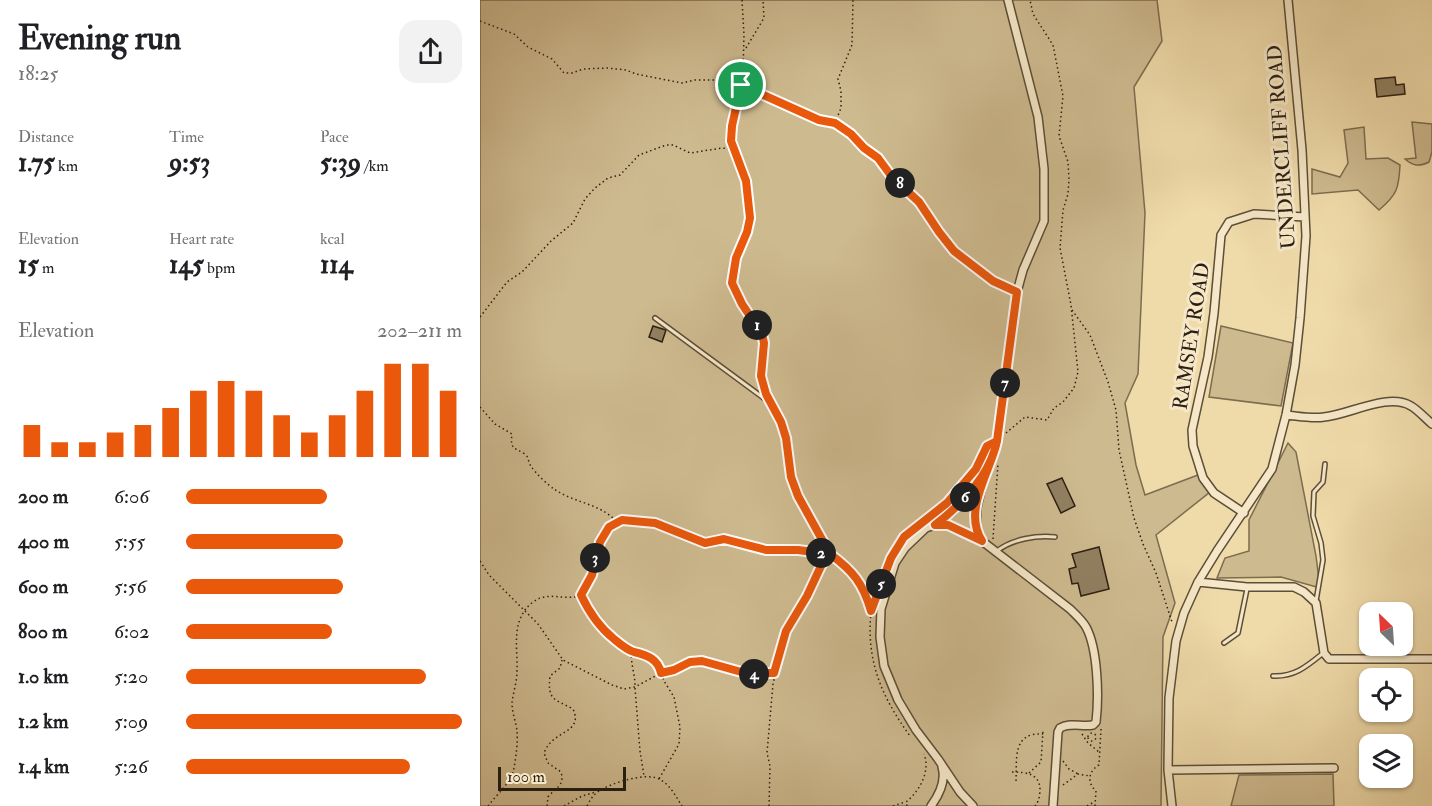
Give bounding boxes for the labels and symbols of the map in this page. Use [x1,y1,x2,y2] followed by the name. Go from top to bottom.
[1262,44,1301,250] street label: UNDERCLIFF ROAD
[715,59,766,110] pin
[885,168,915,198] pin: 8
[1168,261,1215,412] street label: RAMSEY ROAD
[742,310,772,340] pin: 1
[990,368,1020,398] pin: 7
[950,482,980,512] pin: 6
[806,538,836,568] pin: 2
[580,543,610,573] pin: 3
[866,569,896,599] pin: 5
[1359,602,1413,656] north arrow
[739,659,769,689] pin: 4
[498,764,626,792] scale bar

